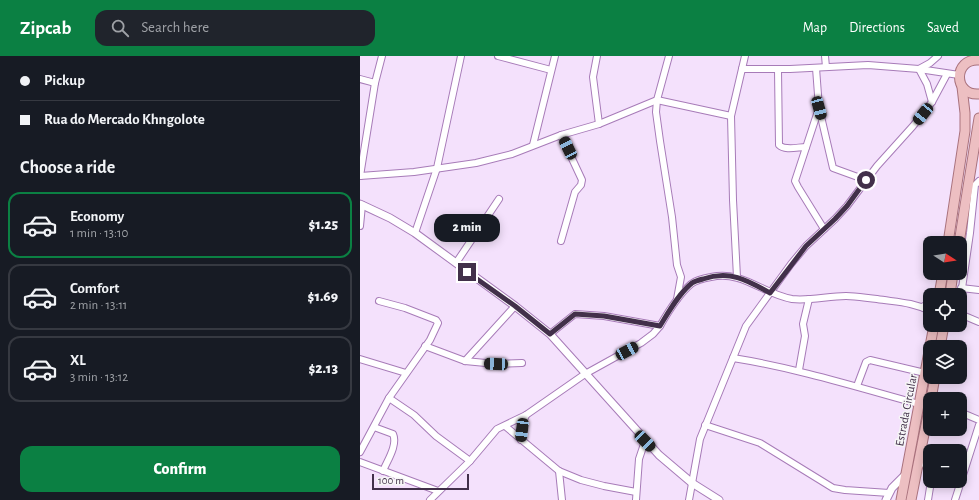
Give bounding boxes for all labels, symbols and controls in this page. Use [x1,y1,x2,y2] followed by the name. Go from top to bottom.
[95,10,375,46] search box
[109,17,131,39] icon: search
[20,19,71,38] text: Zipcab
[141,20,209,35] text: Search here
[803,21,827,35] text: Map
[849,21,905,35] text: Directions
[927,21,959,35] text: Saved
[44,73,85,88] text: Pickup
[810,95,828,121] car
[911,101,935,127] car
[44,112,205,127] text: Rua do Mercado Khngolote
[557,135,579,161] car
[20,159,115,177] text: Choose a ride
[857,171,875,189] route start
[22,207,58,243] icon: car
[70,209,124,224] text: Economy
[434,214,500,242] callout: 2 min
[308,217,338,232] text: $1.25
[452,221,482,234] text: 2 min
[70,227,128,240] text: 1 min · 13:10
[923,236,967,280] north arrow
[923,236,967,488] map controls
[458,263,476,281] route end
[22,279,58,315] icon: car
[70,281,119,296] text: Comfort
[923,288,967,332] button: locate
[308,289,338,304] text: $1.69
[70,299,127,312] text: 2 min · 13:11
[614,340,640,362] car
[923,340,967,384] button: layers
[22,351,58,387] icon: car
[70,353,86,368] text: XL
[484,358,508,370] car
[308,361,338,376] text: $2.13
[70,371,128,384] text: 3 min · 13:12
[893,373,919,447] street label: Estrada Circular
[923,392,967,436] button: +
[515,417,529,443] car
[632,428,658,454] car
[923,444,967,488] button: −
[20,446,340,492] button: Confirm
[372,472,469,491] scale bar
[378,475,404,486] text: 100 m

